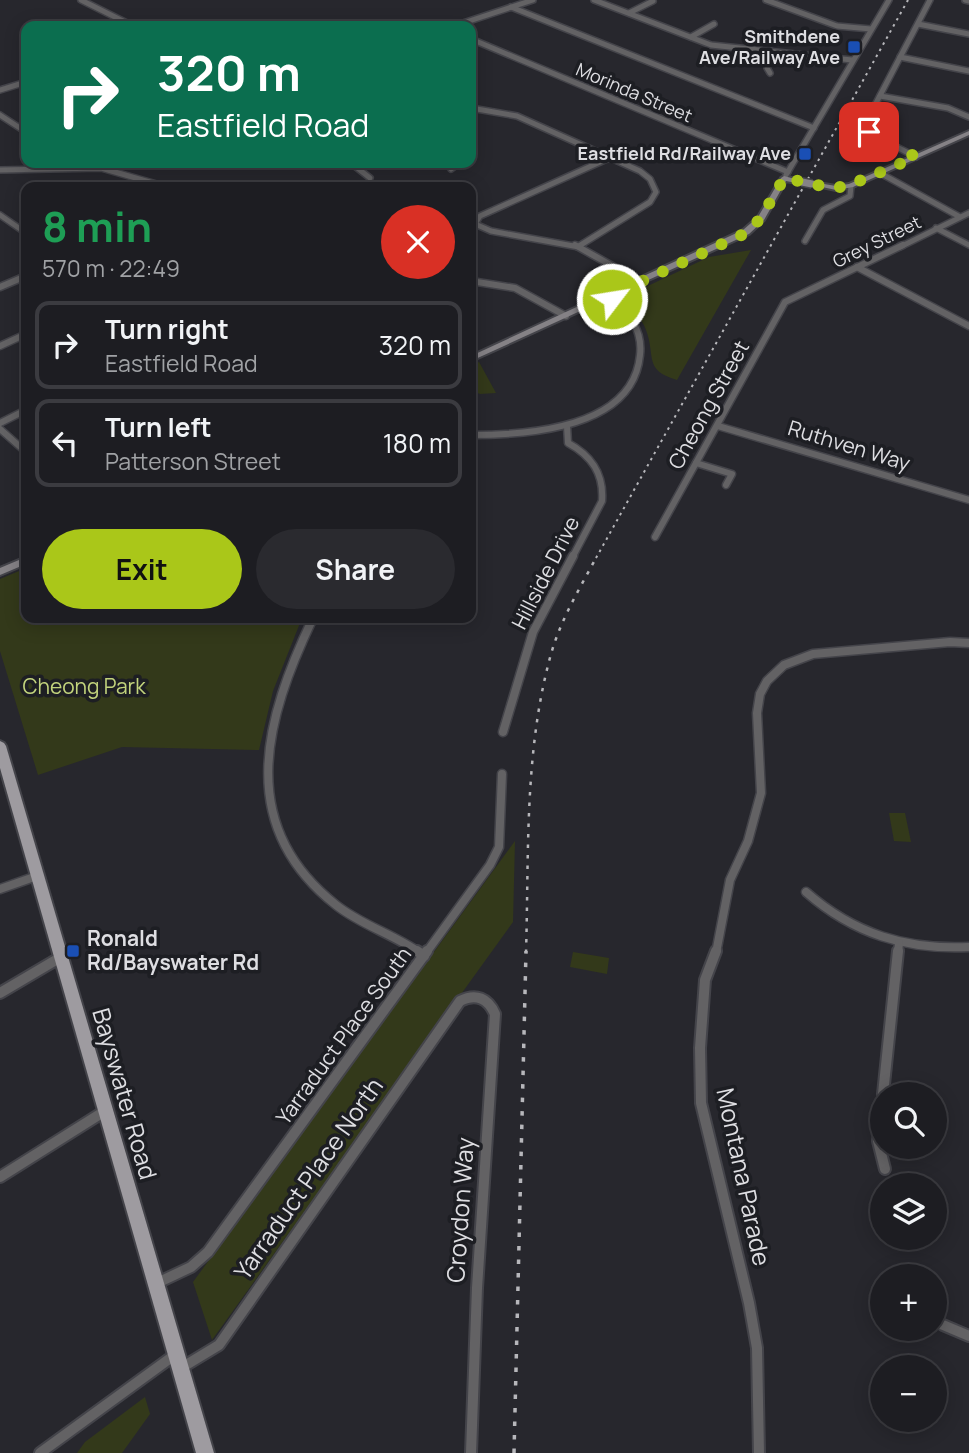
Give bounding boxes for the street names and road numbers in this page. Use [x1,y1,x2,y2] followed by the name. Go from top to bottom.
[573,57,696,127] street label: Morinda Street
[828,209,925,273] street label: Grey Street
[661,335,755,474] street label: Cheong Street
[785,413,914,477] street label: Ruthven Way
[505,511,586,634] street label: Hillside Drive
[269,941,417,1130] street label: Yarraduct Place South
[85,1004,166,1183] street label: Bayswater Road
[226,1071,390,1286] street label: Yarraduct Place North
[710,1085,779,1269] street label: Montana Parade
[438,1136,481,1284] street label: Croydon Way

